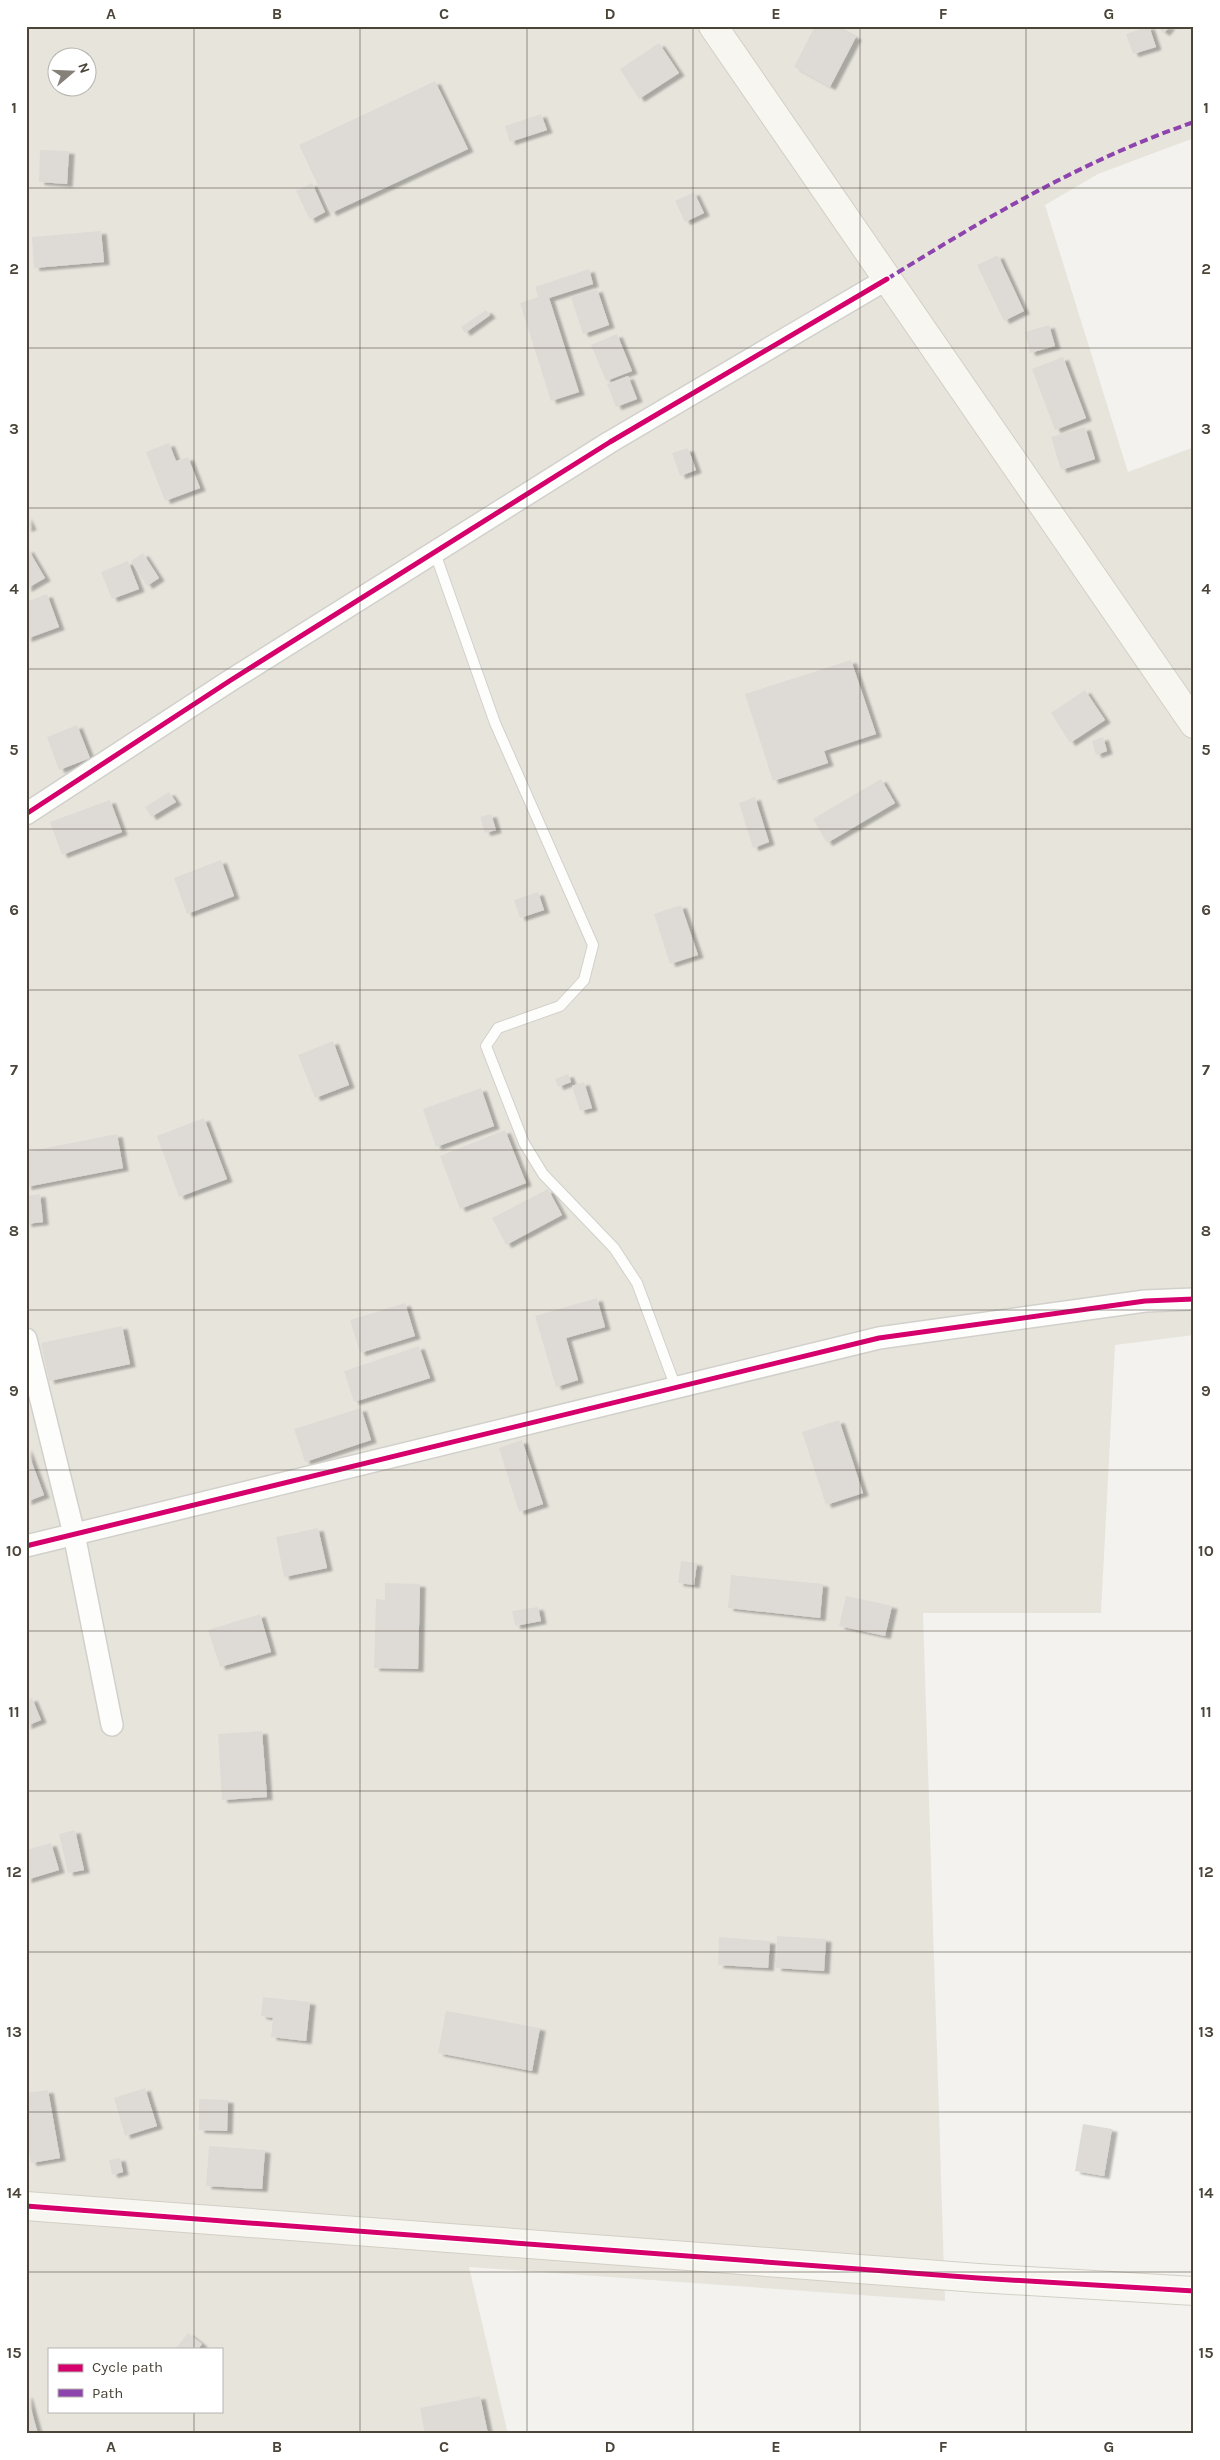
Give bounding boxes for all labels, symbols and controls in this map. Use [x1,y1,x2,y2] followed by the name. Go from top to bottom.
[106,4,116,23] text: A
[272,4,282,23] text: B
[439,4,449,23] text: C
[605,4,616,23] text: D
[771,4,781,23] text: E
[939,4,948,23] text: F
[1104,4,1114,23] text: G
[48,48,98,98] north arrow
[74,60,93,75] text: N
[11,98,17,117] text: 1
[1203,98,1209,117] text: 1
[9,259,19,278] text: 2
[1201,259,1211,278] text: 2
[9,419,19,438] text: 3
[1201,419,1211,438] text: 3
[9,579,19,598] text: 4
[1201,579,1211,598] text: 4
[9,740,19,759] text: 5
[1201,740,1211,759] text: 5
[9,900,19,919] text: 6
[1201,900,1211,919] text: 6
[10,1060,18,1079] text: 7
[1202,1060,1210,1079] text: 7
[9,1221,19,1240] text: 8
[1201,1221,1211,1240] text: 8
[9,1381,19,1400] text: 9
[1201,1381,1211,1400] text: 9
[6,1541,22,1560] text: 10
[1198,1541,1214,1560] text: 10
[8,1702,20,1721] text: 11
[1200,1702,1212,1721] text: 11
[6,1862,22,1881] text: 12
[1198,1862,1214,1881] text: 12
[6,2022,22,2041] text: 13
[1198,2022,1214,2041] text: 13
[6,2183,22,2202] text: 14
[1198,2183,1214,2202] text: 14
[6,2343,22,2362] text: 15
[1198,2343,1214,2362] text: 15
[48,2348,222,2412] legend
[92,2358,163,2376] text: Cycle path
[92,2384,123,2402] text: Path
[106,2437,116,2456] text: A
[272,2437,282,2456] text: B
[439,2437,449,2456] text: C
[605,2437,616,2456] text: D
[771,2437,781,2456] text: E
[939,2437,948,2456] text: F
[1104,2437,1114,2456] text: G

